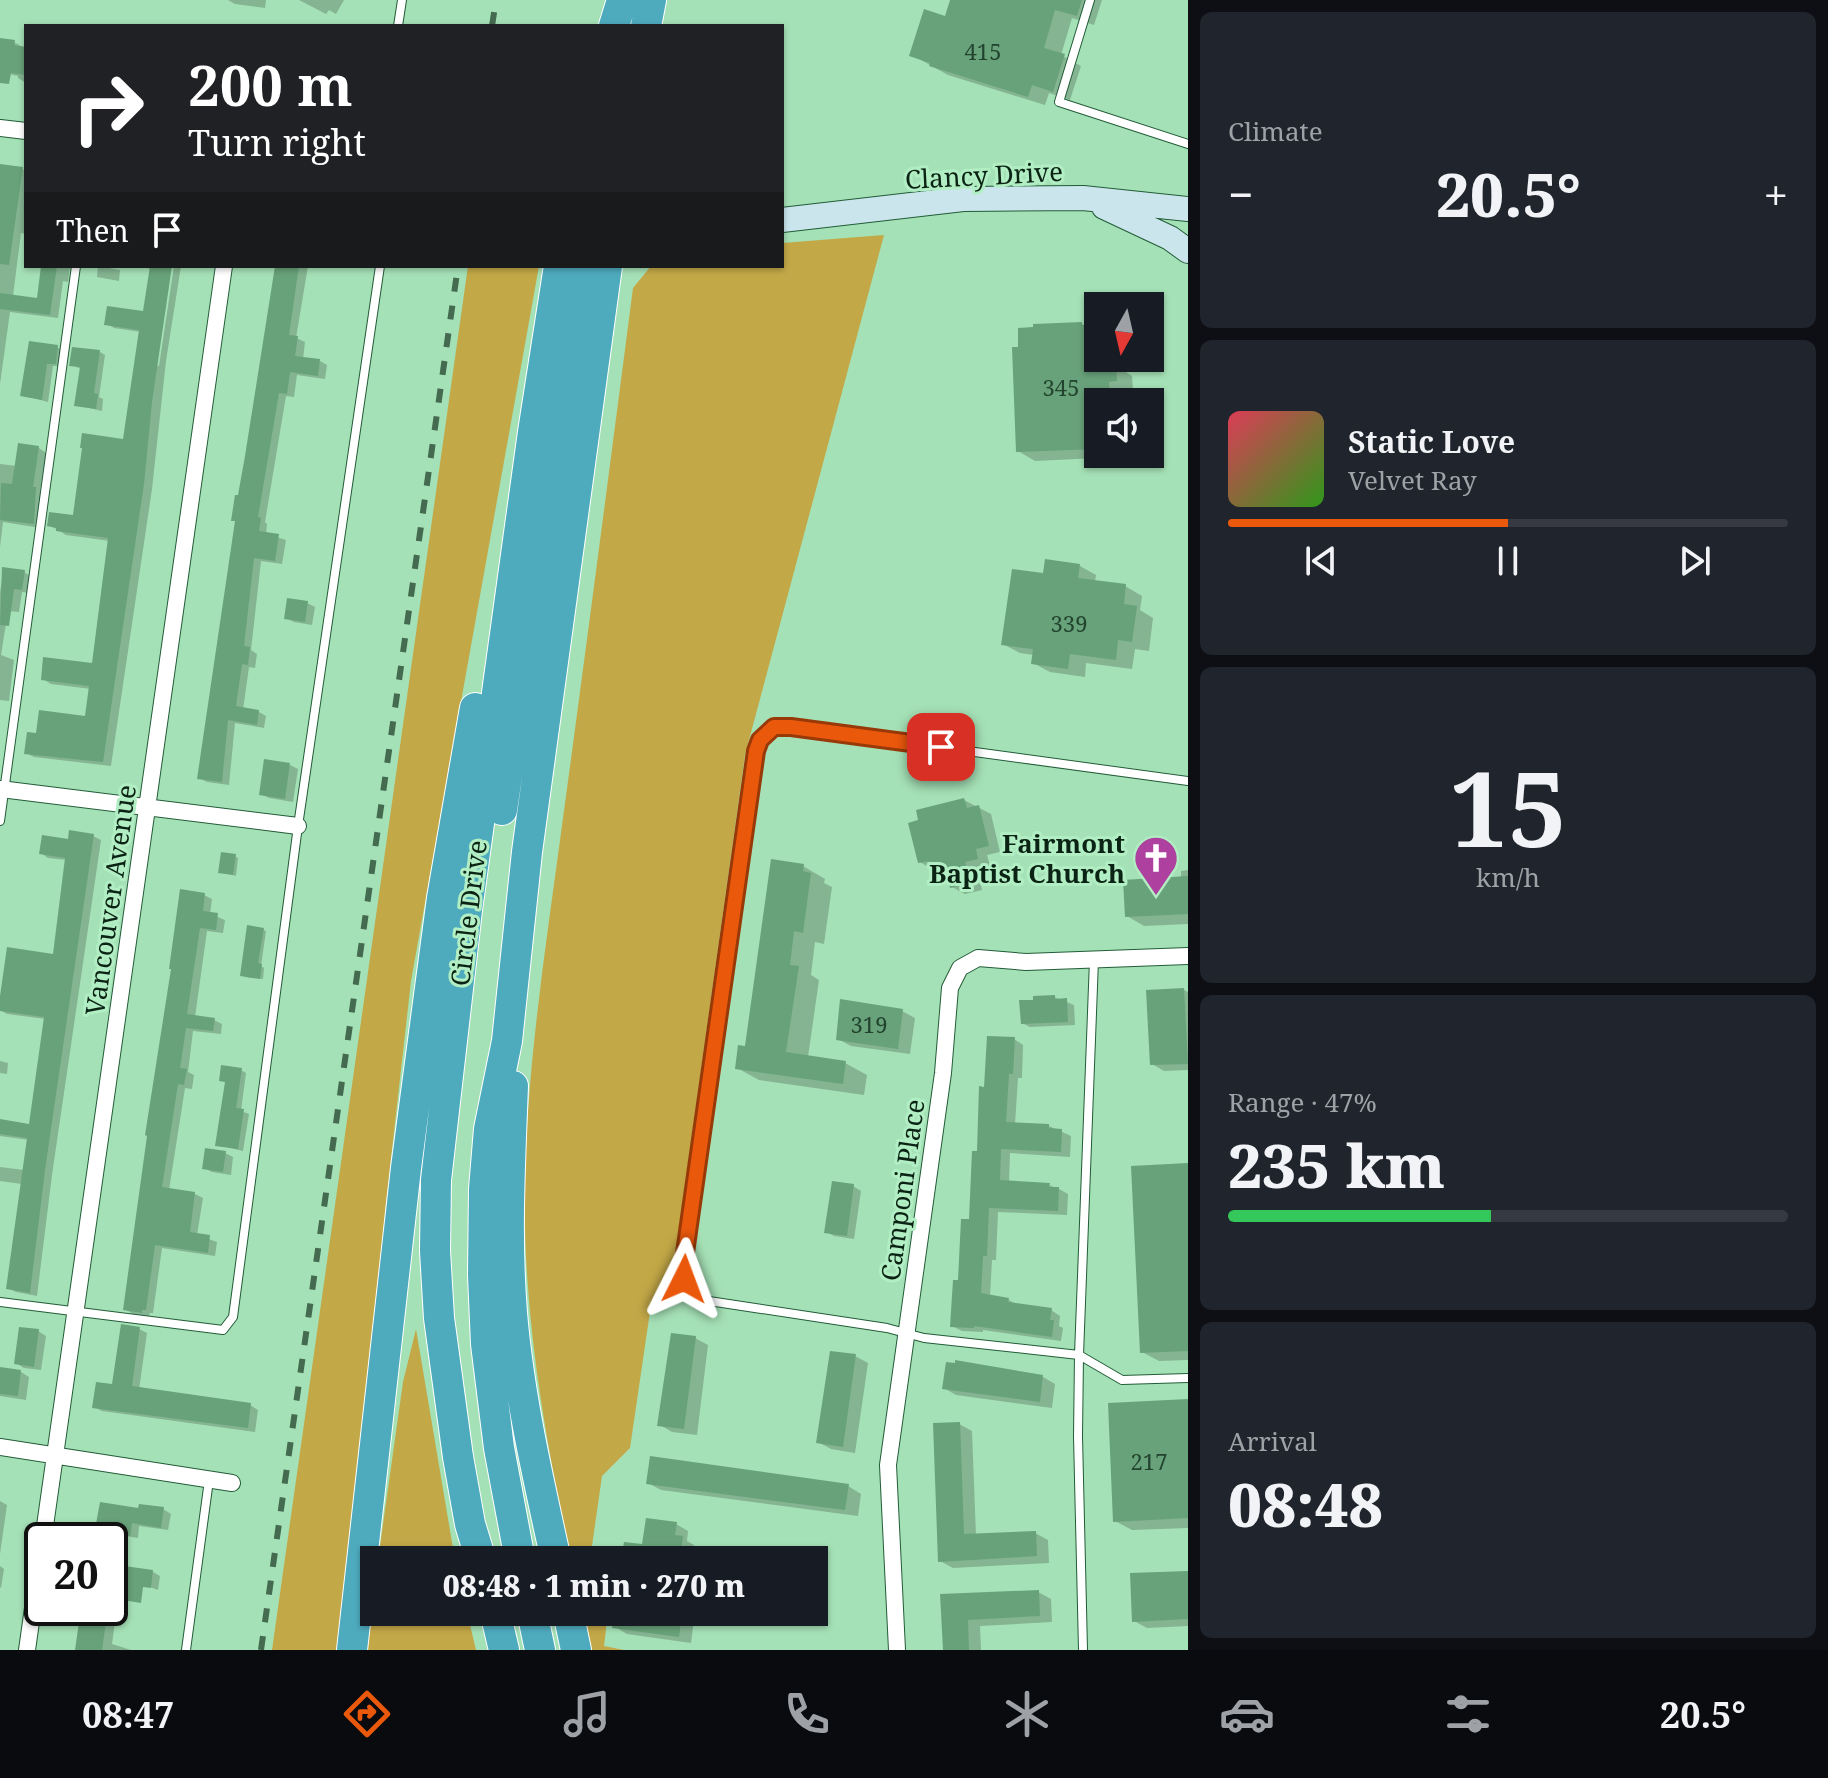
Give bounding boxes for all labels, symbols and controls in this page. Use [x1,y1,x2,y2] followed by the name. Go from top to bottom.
[965,36,1001,66] house number: 415
[188,46,353,122] text: 200 m
[56,56,160,160] icon: right
[1228,113,1323,149] text: Climate
[188,118,366,167] text: Turn right
[904,153,1064,197] street label: Clancy Drive
[1436,153,1581,235] text: 20.5°
[1228,164,1253,224] text: −
[1763,164,1788,224] text: +
[145,208,189,252] icon: arrive
[56,210,129,251] text: Then
[1084,292,1164,372] north arrow
[1084,292,1164,468] map controls
[1043,372,1079,402] house number: 345
[1084,388,1164,468] button: sound
[1348,421,1515,462] text: Static Love
[1348,462,1477,498] text: Velvet Ray
[1299,539,1343,583] icon: previous
[1486,539,1530,583] icon: pause
[1673,539,1717,583] icon: next
[1051,608,1087,638] house number: 339
[907,713,975,781] pin
[919,725,963,769] icon: arrive
[1449,736,1567,877] text: 15
[76,782,144,1018] street label: Vancouver Avenue
[929,825,1125,891] place label: Fairmont Baptist Church
[1132,834,1180,897] church icon: Fairmont Baptist Church
[441,838,495,988] street label: Circle Drive
[1476,859,1540,895] text: km/h
[851,1009,887,1039] house number: 319
[1228,1084,1377,1120] text: Range · 47%
[871,1097,933,1283] street label: Camponi Place
[1228,1124,1445,1206] text: 235 km
[642,1237,726,1321] position arrow
[1228,1423,1317,1459] text: Arrival
[1131,1446,1167,1476] house number: 217
[1228,1463,1383,1545] text: 08:48
[24,1522,128,1626] speed limit sign: 20
[443,1565,745,1606] text: 08:48 · 1 min · 270 m
[339,1686,395,1742] icon: directions
[559,1686,615,1742] icon: music
[779,1686,835,1742] icon: phone
[999,1686,1055,1742] icon: climate
[1219,1686,1275,1742] icon: car
[1440,1686,1496,1742] icon: filters
[82,1690,174,1739] text: 08:47
[1660,1690,1746,1739] text: 20.5°

